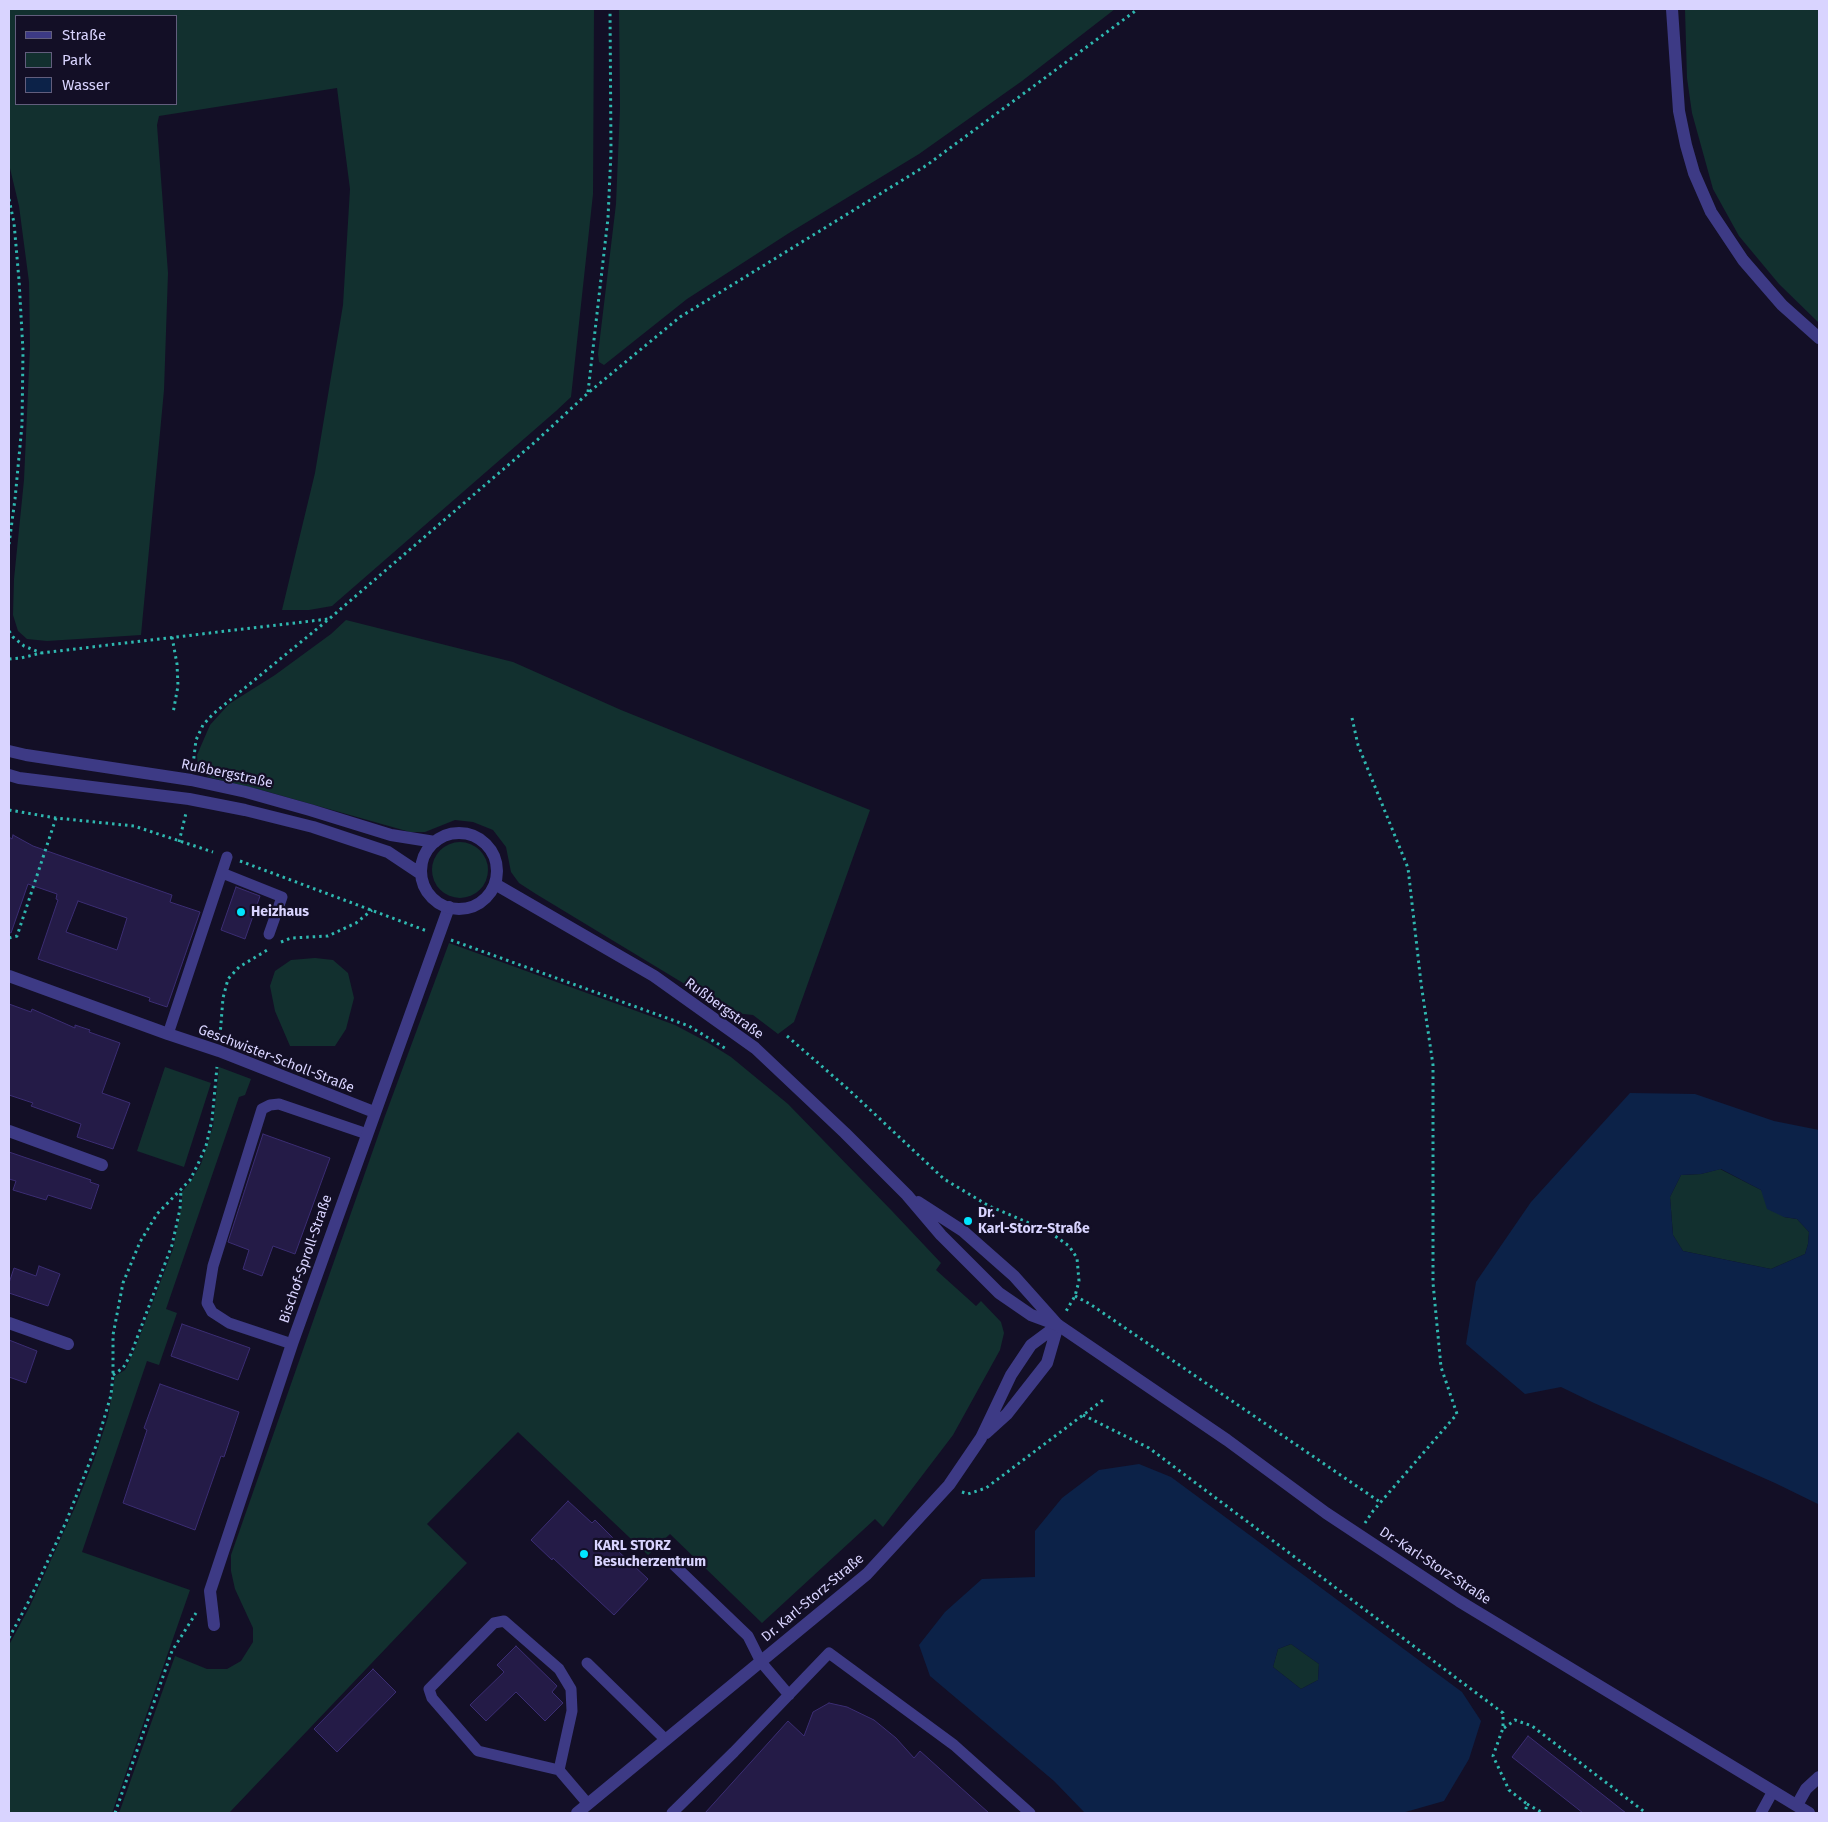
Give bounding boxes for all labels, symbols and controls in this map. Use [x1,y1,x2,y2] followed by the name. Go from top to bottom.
[15,15,178,105] legend
[62,26,106,44] text: Straße
[62,51,92,69] text: Park
[62,76,110,94] text: Wasser
[180,756,274,792] street label: Rußbergstraße
[251,904,309,920] place label: Heizhaus
[235,906,247,918] marker: Heizhaus
[681,975,767,1043] street label: Rußbergstraße
[196,1021,356,1097] street label: Geschwister-Scholl-Straße
[276,1192,336,1326] street label: Bischof-Sproll-Straße
[978,1205,1090,1238] place label: Dr. Karl-Storz-Straße
[962,1215,974,1227] marker: Dr. Karl-Storz-Straße
[1376,1524,1494,1608] street label: Dr.-Karl-Storz-Straße
[594,1538,706,1570] place label: KARL STORZ Besucherzentrum
[578,1548,590,1560] marker: KARL STORZ Besucherzentrum
[758,1550,868,1646] street label: Dr. Karl-Storz-Straße

